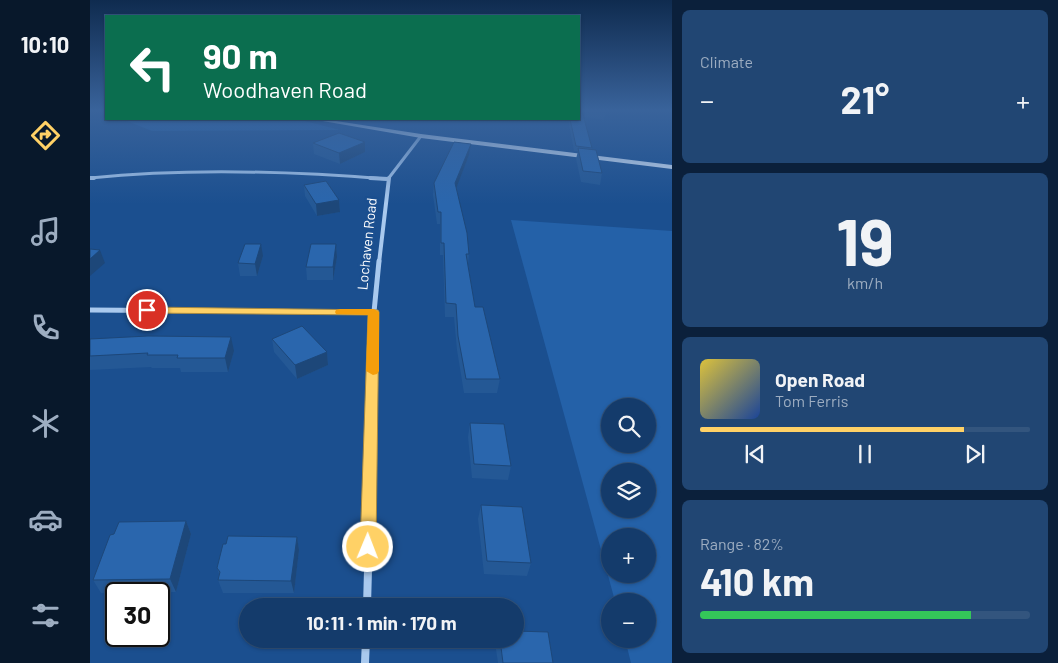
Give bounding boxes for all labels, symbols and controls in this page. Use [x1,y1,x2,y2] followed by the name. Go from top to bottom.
[21,31,69,57] text: 10:10
[203,34,278,76] text: 90 m
[120,35,185,100] icon: left
[700,52,753,71] text: Climate
[203,76,367,102] text: Woodhaven Road
[841,76,889,122] text: 21°
[700,83,714,117] text: −
[1016,83,1030,117] text: +
[28,118,63,153] icon: directions
[353,197,380,291] street label: Lochaven Road
[836,201,894,279] text: 19
[28,214,63,249] icon: music
[847,273,883,292] text: km/h
[126,289,168,331] pin
[133,296,161,324] icon: arrive
[28,310,63,345] icon: phone
[775,368,865,391] text: Open Road
[775,391,849,410] text: Tom Ferris
[601,398,656,648] map controls
[601,398,656,453] button: search
[28,406,63,441] icon: climate
[741,440,769,468] icon: previous
[851,440,879,468] icon: pause
[961,440,989,468] icon: next
[601,463,656,518] button: layers
[28,502,63,537] icon: car
[341,520,393,572] position arrow
[601,528,656,583] button: +
[700,534,784,553] text: Range · 82%
[700,558,814,604] text: 410 km
[105,582,170,647] speed limit sign: 30
[601,593,656,648] button: −
[28,598,63,633] icon: filters
[306,611,457,634] text: 10:11 · 1 min · 170 m

